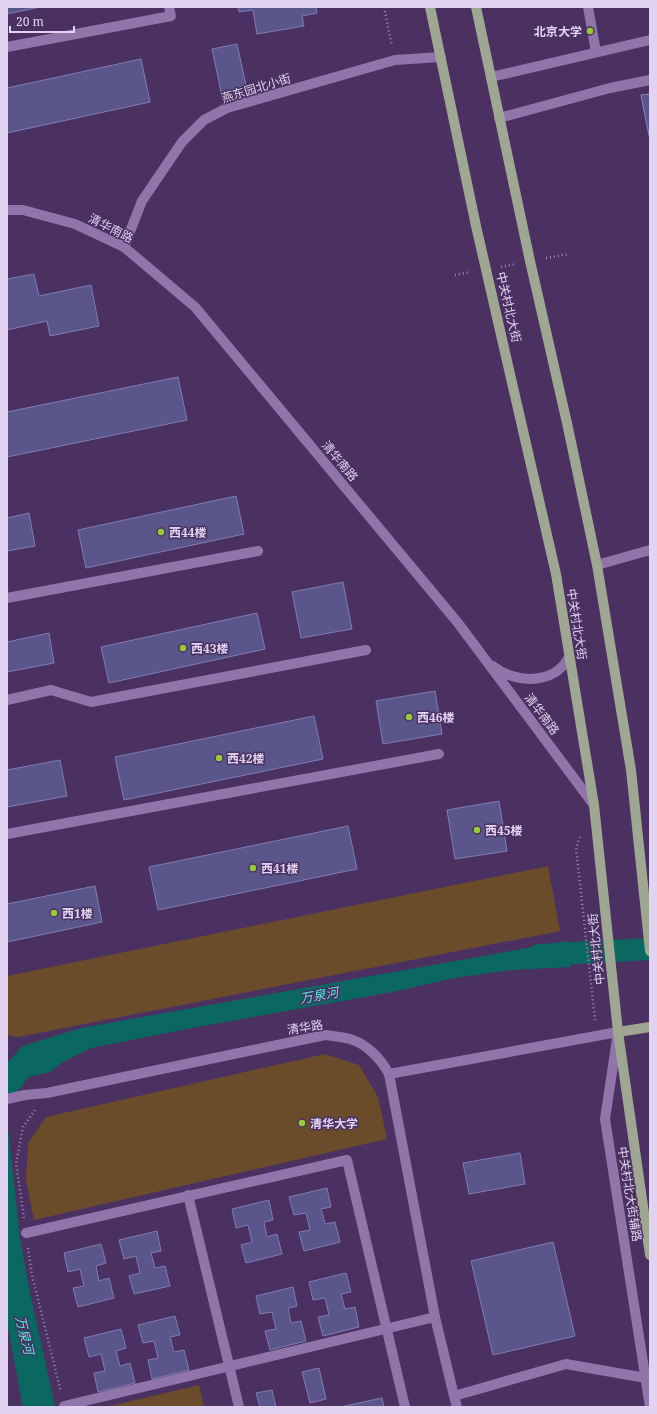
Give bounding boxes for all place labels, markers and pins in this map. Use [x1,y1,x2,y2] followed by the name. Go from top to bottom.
[534,23,582,40] place label: 北京大学
[585,26,595,36] marker: 北京大学
[169,524,207,541] place label: 西44楼
[156,527,166,537] marker: 西44楼
[191,640,229,657] place label: 西43楼
[178,643,188,653] marker: 西43楼
[417,709,455,726] place label: 西46楼
[404,712,414,722] marker: 西46楼
[227,750,265,767] place label: 西42楼
[214,753,224,763] marker: 西42楼
[485,822,523,839] place label: 西45楼
[472,825,482,835] marker: 西45楼
[261,860,299,877] place label: 西41楼
[248,863,258,873] marker: 西41楼
[62,905,93,922] place label: 西1楼
[49,908,59,918] marker: 西1楼
[310,1115,358,1132] place label: 清华大学
[297,1118,307,1128] marker: 清华大学

